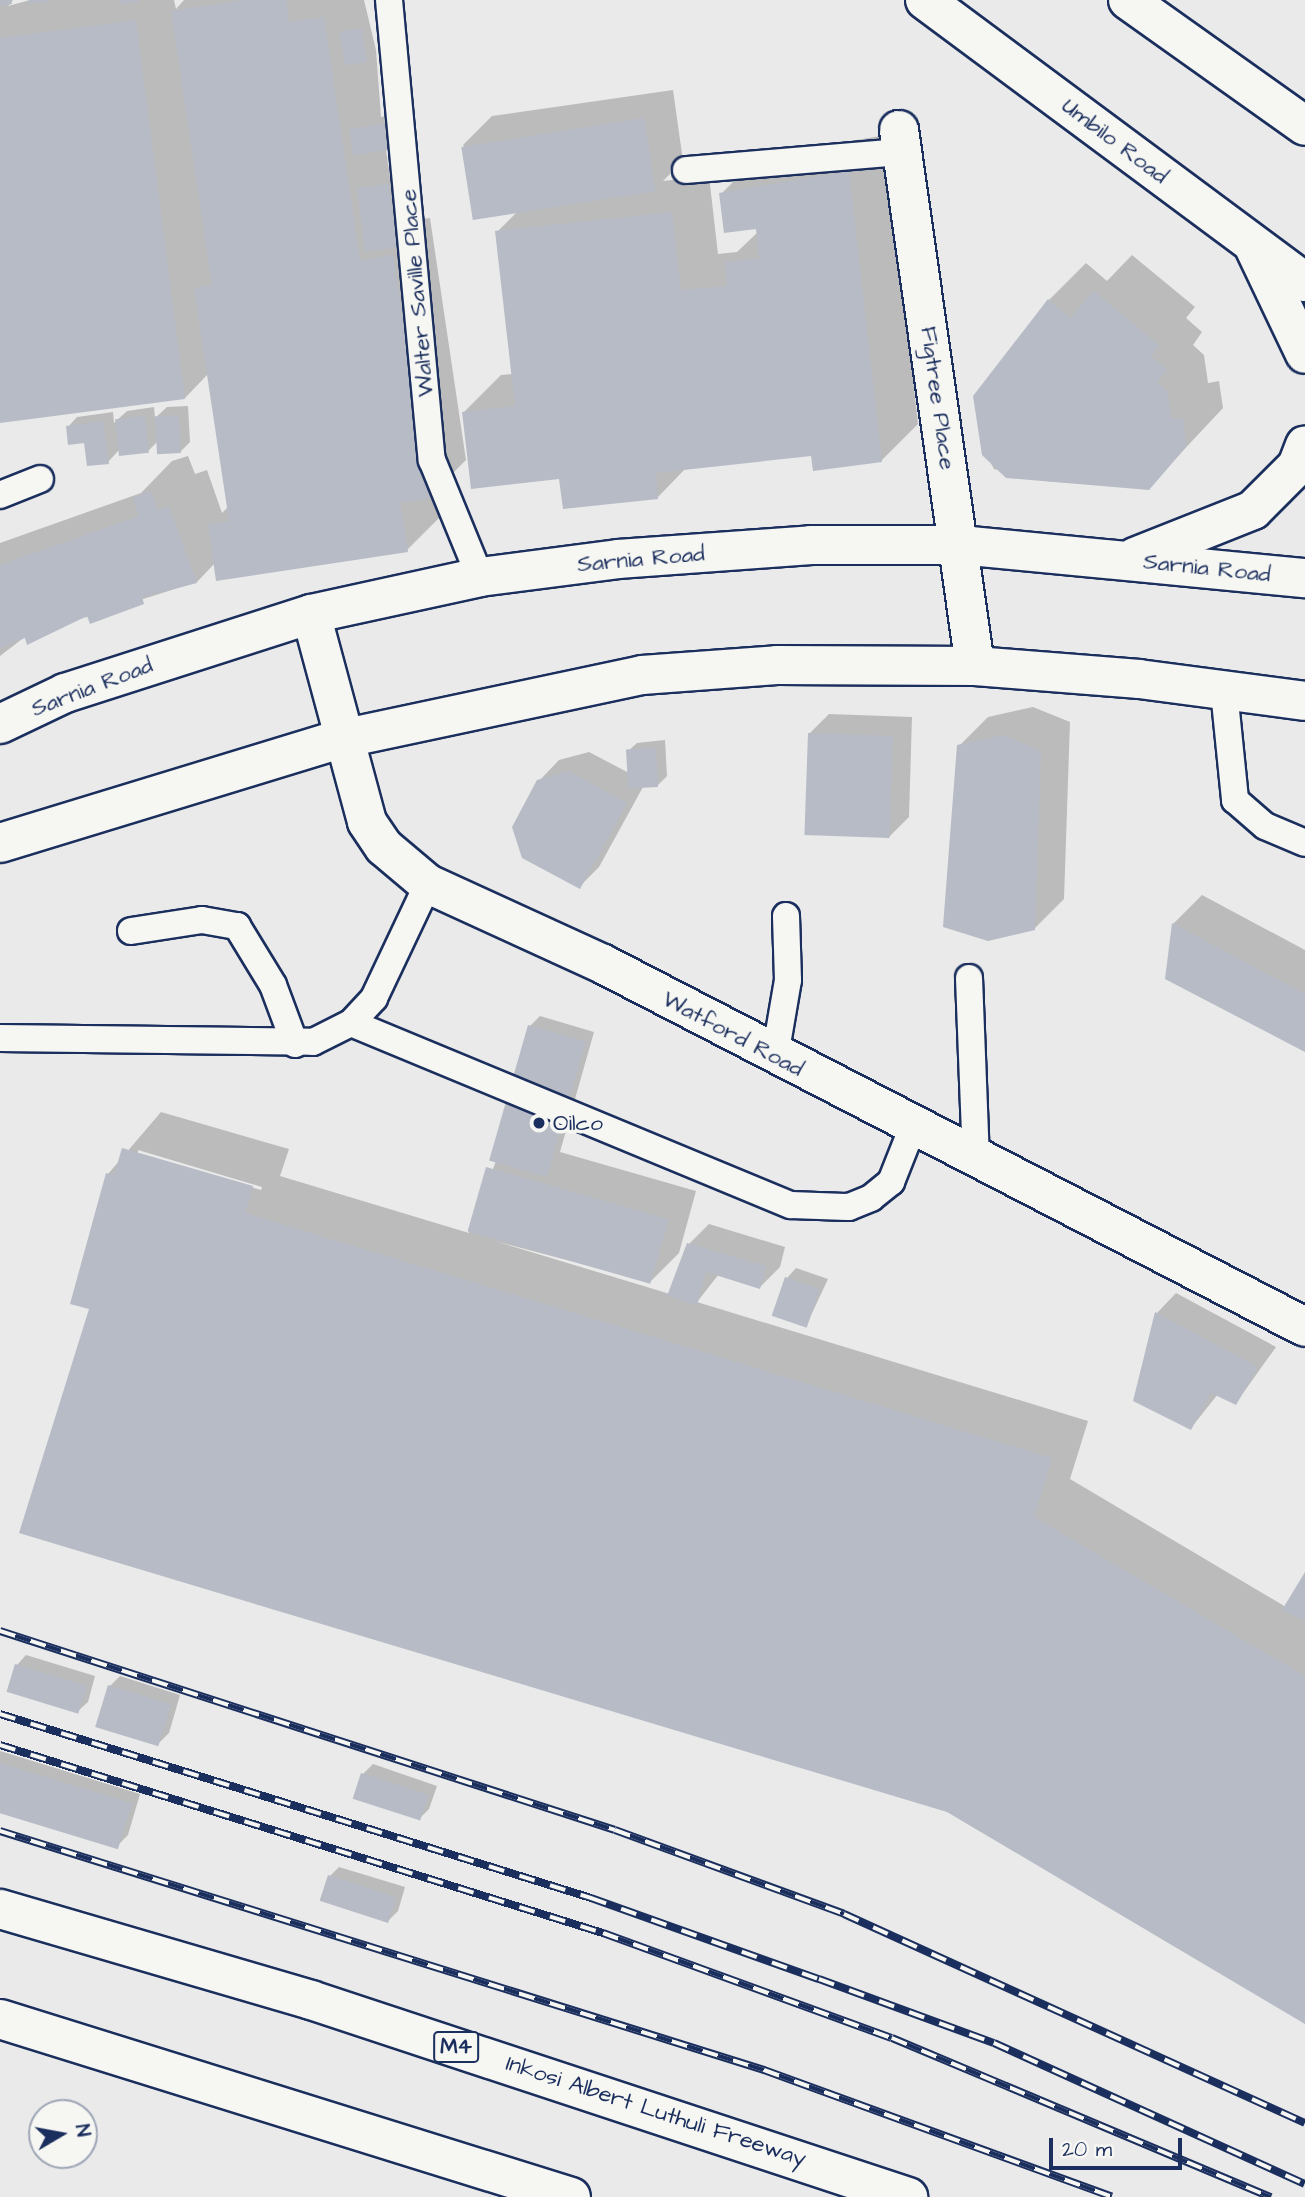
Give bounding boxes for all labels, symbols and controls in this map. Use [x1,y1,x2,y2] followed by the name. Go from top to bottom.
[1056,92,1174,190] street label: Umbilo Road
[394,188,440,398] street label: Walter Saville Place
[914,325,962,471] street label: Figtree Place
[576,540,706,578] street label: Sarnia Road
[1142,548,1272,588] street label: Sarnia Road
[27,651,157,723] street label: Sarnia Road
[658,985,808,1083] street label: Watford Road
[553,1109,603,1137] place label: Oilco
[531,1115,547,1131] marker: Oilco
[432,2030,480,2064] road number: M4
[502,2049,810,2173] street label: Inkosi Albert Luthuli Freeway
[28,2099,98,2169] north arrow
[68,2122,97,2139] text: N
[1053,2124,1186,2168] scale bar
[1062,2135,1112,2164] text: 20 m

